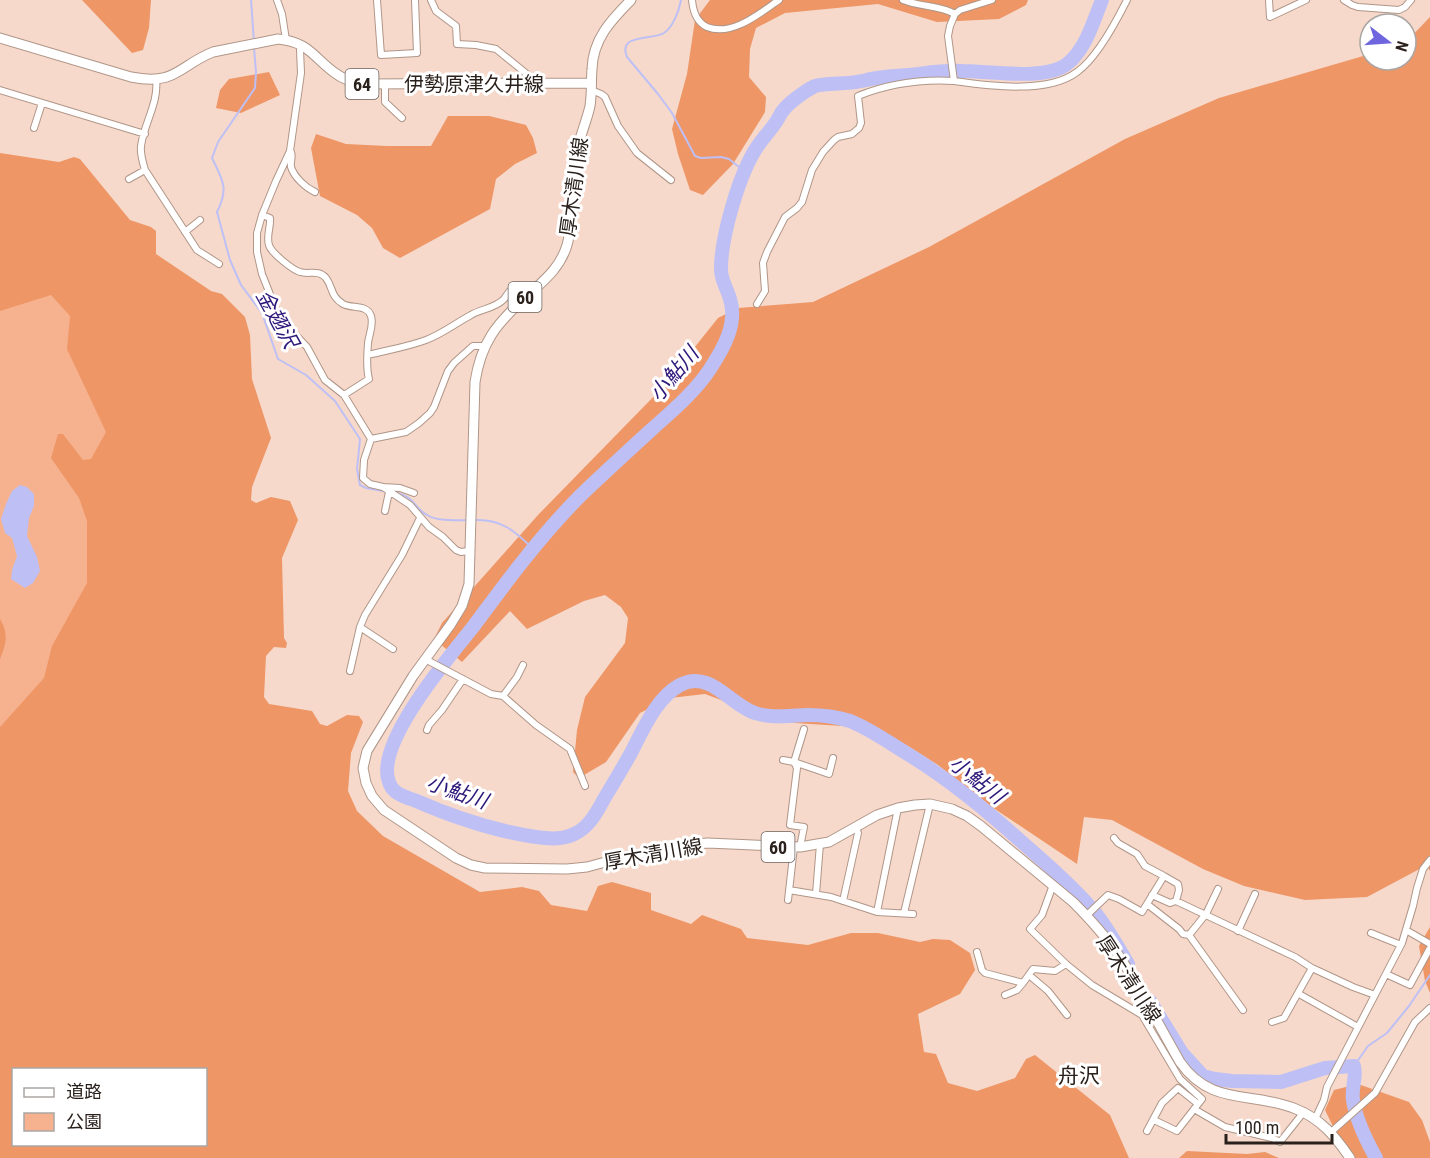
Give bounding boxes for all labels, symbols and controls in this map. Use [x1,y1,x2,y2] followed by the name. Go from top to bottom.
[1358,12,1418,72] north arrow
[1391,39,1412,54] text: N
[346,69,378,99] road number: 64
[404,72,544,96] street label: 伊勢原津久井線
[555,136,593,238] street label: 厚木清川線
[508,282,542,312] road number: 60
[251,286,304,355] water label: 金翅沢
[645,341,705,406] water label: 小鮎川
[945,751,1011,810] water label: 小鮎川
[423,770,493,814] water label: 小鮎川
[762,832,794,862] road number: 60
[602,833,704,875] street label: 厚木清川線
[1092,931,1166,1027] street label: 厚木清川線
[1058,1064,1100,1088] district label: 舟沢
[12,1068,207,1146] legend
[66,1081,102,1102] text: 道路
[1226,1107,1332,1145] scale bar
[66,1111,102,1132] text: 公園
[1235,1117,1279,1138] text: 100 m

